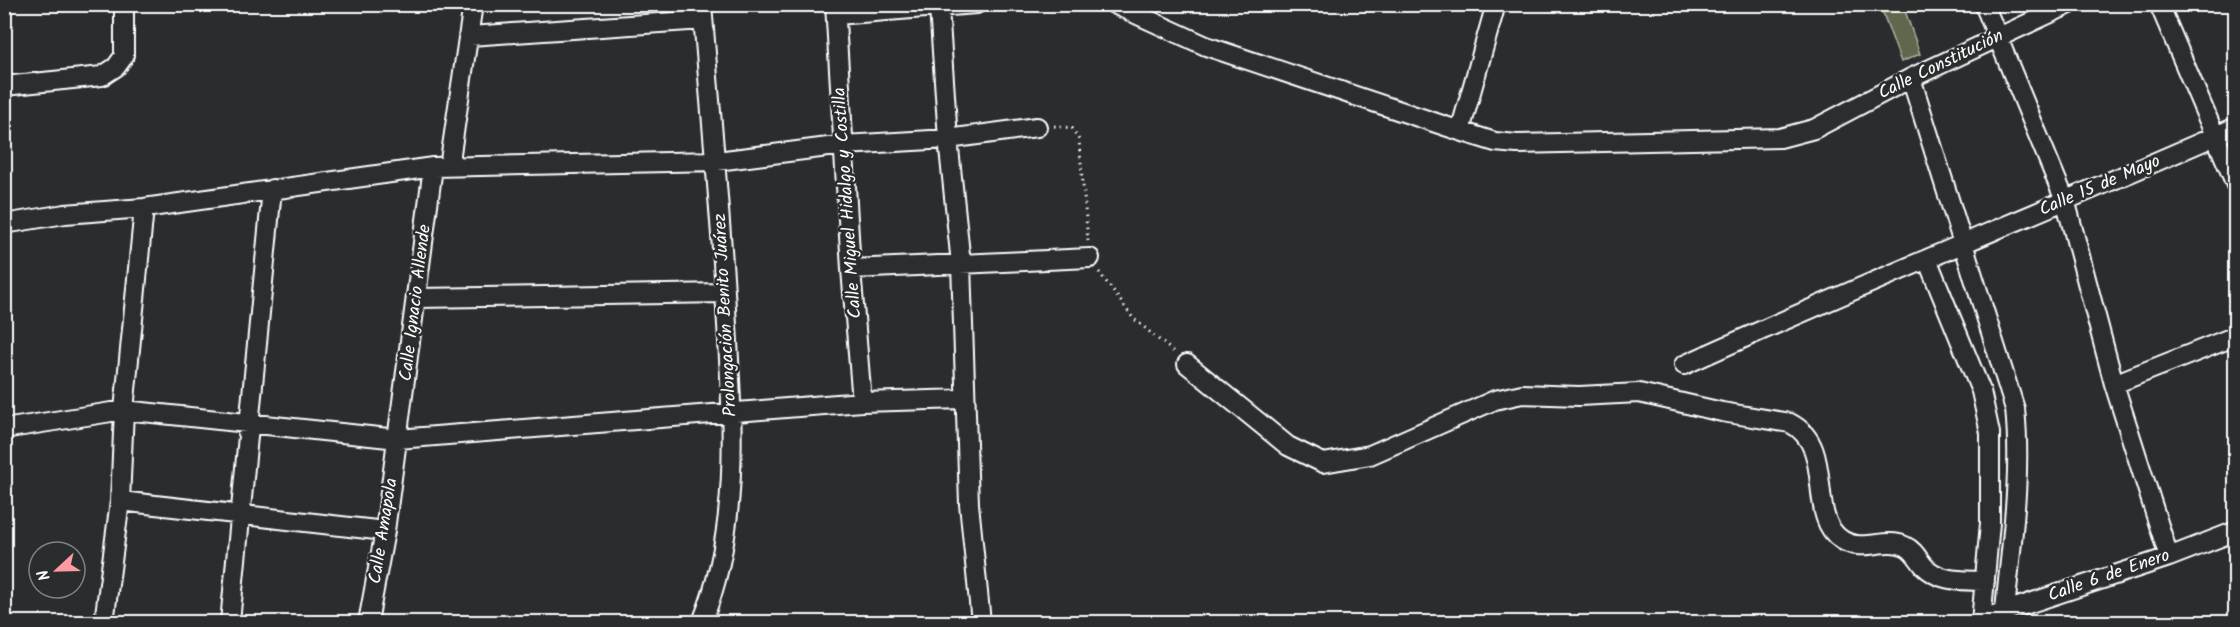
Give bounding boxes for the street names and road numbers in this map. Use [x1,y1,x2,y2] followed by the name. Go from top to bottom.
[1873,22,2009,108] street label: Calle Constitución
[825,86,871,320] street label: Calle Miguel Hidalgo y Costilla
[2035,147,2165,225] street label: Calle 15 de Mayo
[706,212,746,417] street label: Prolongación Benito Juárez
[392,223,440,383] street label: Calle Ignacio Allende
[361,476,407,586] street label: Calle Amapola
[2044,542,2174,610] street label: Calle 6 de Enero

